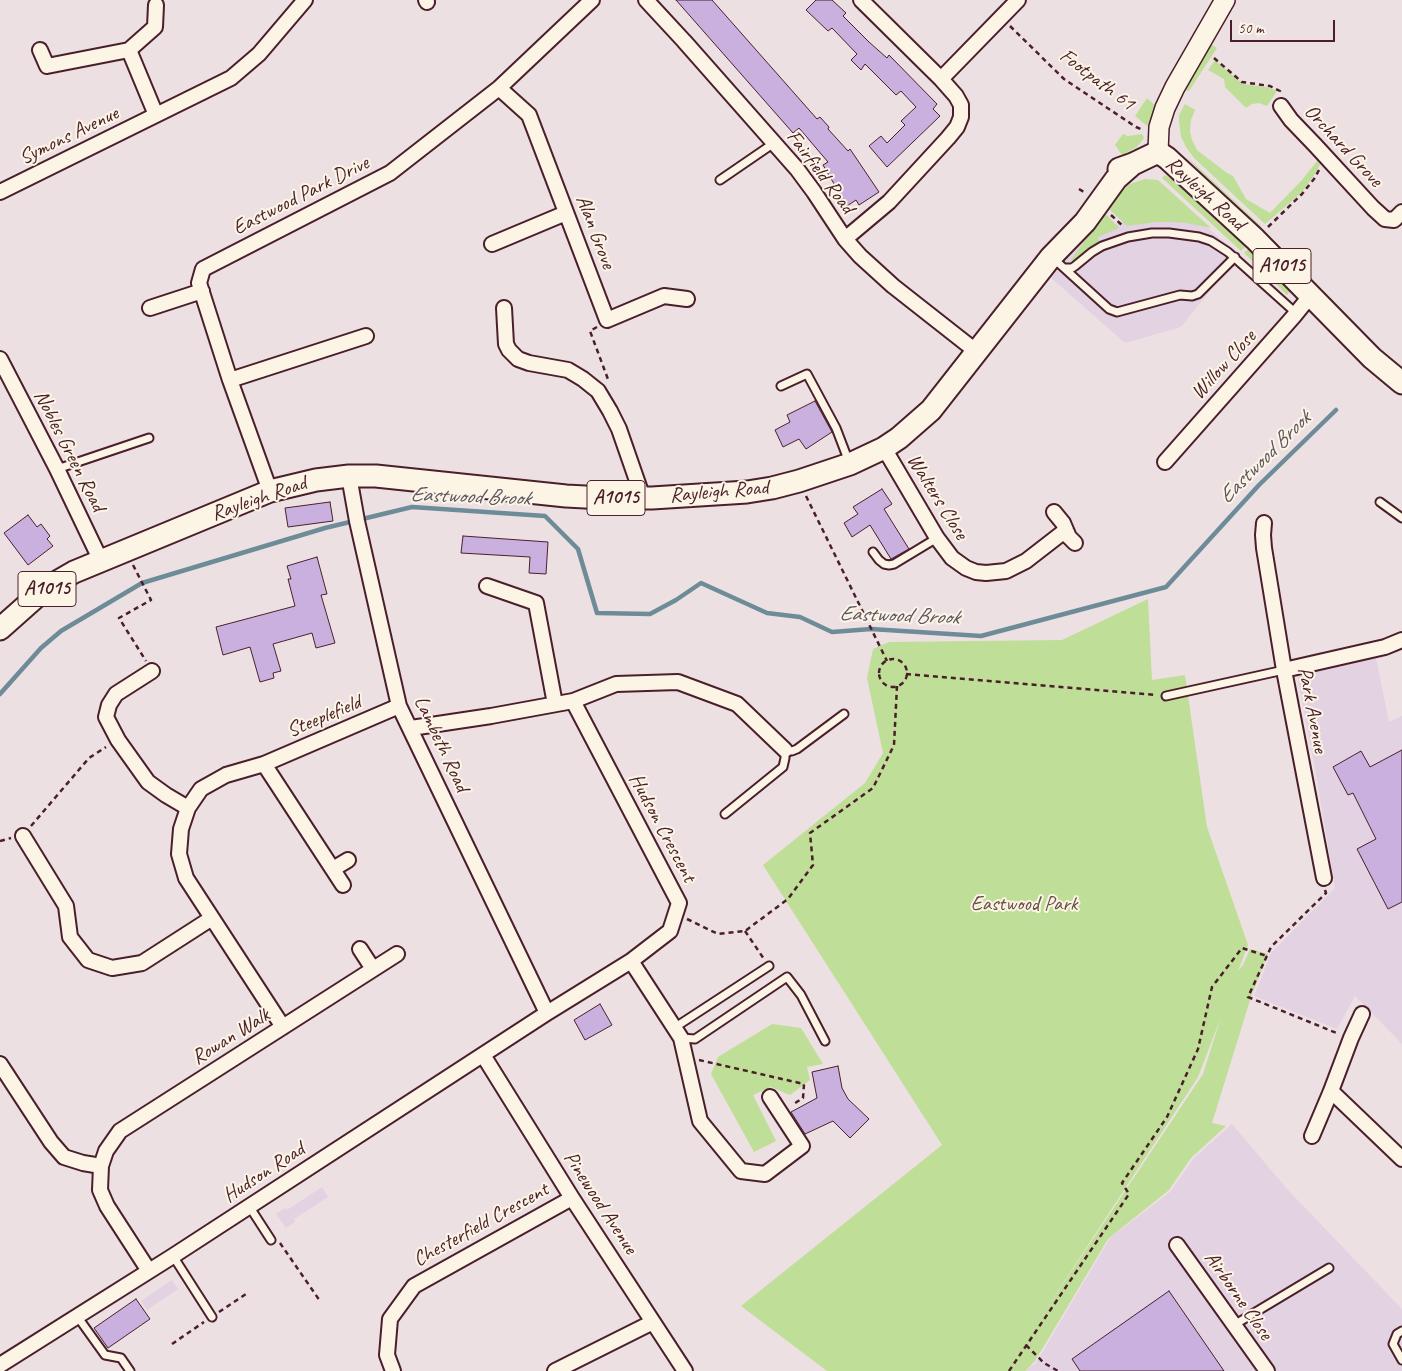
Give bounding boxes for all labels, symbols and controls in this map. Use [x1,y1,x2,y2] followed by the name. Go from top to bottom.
[1232,10,1337,42] scale bar
[1238,19,1264,38] text: 50 m
[1054,43,1140,117] street label: Footpath 61
[1298,99,1388,193] street label: Orchard Grove
[15,101,123,171] street label: Symons Avenue
[780,125,860,219] street label: Fairfield Road
[229,151,373,241] street label: Eastwood Park Drive
[1160,152,1250,236] street label: Rayleigh Road
[569,192,621,272] street label: Alan Grove
[1253,248,1311,284] road number: A1015
[1186,325,1262,405] street label: Willow Close
[28,386,110,516] street label: Nobles Green Road
[1213,406,1317,510] water label: Eastwood Brook
[901,449,973,545] street label: Walters Close
[208,471,310,527] street label: Rayleigh Road
[669,475,769,509] street label: Rayleigh Road
[587,480,645,516] road number: A1015
[410,482,530,512] water label: Eastwood Brook
[18,572,76,606] road number: A1015
[839,601,959,631] water label: Eastwood Brook
[1291,665,1333,755] street label: Park Avenue
[283,690,365,744] street label: Steeplefield
[408,692,474,796] street label: Lambeth Road
[623,769,701,887] street label: Hudson Crescent
[971,891,1077,917] park label: Eastwood Park
[187,1003,275,1071] street label: Rowan Walk
[219,1137,309,1209] street label: Hudson Road
[557,1147,643,1259] street label: Pinewood Avenue
[409,1177,553,1273] street label: Chesterfield Crescent
[1198,1247,1278,1345] street label: Airborne Close

